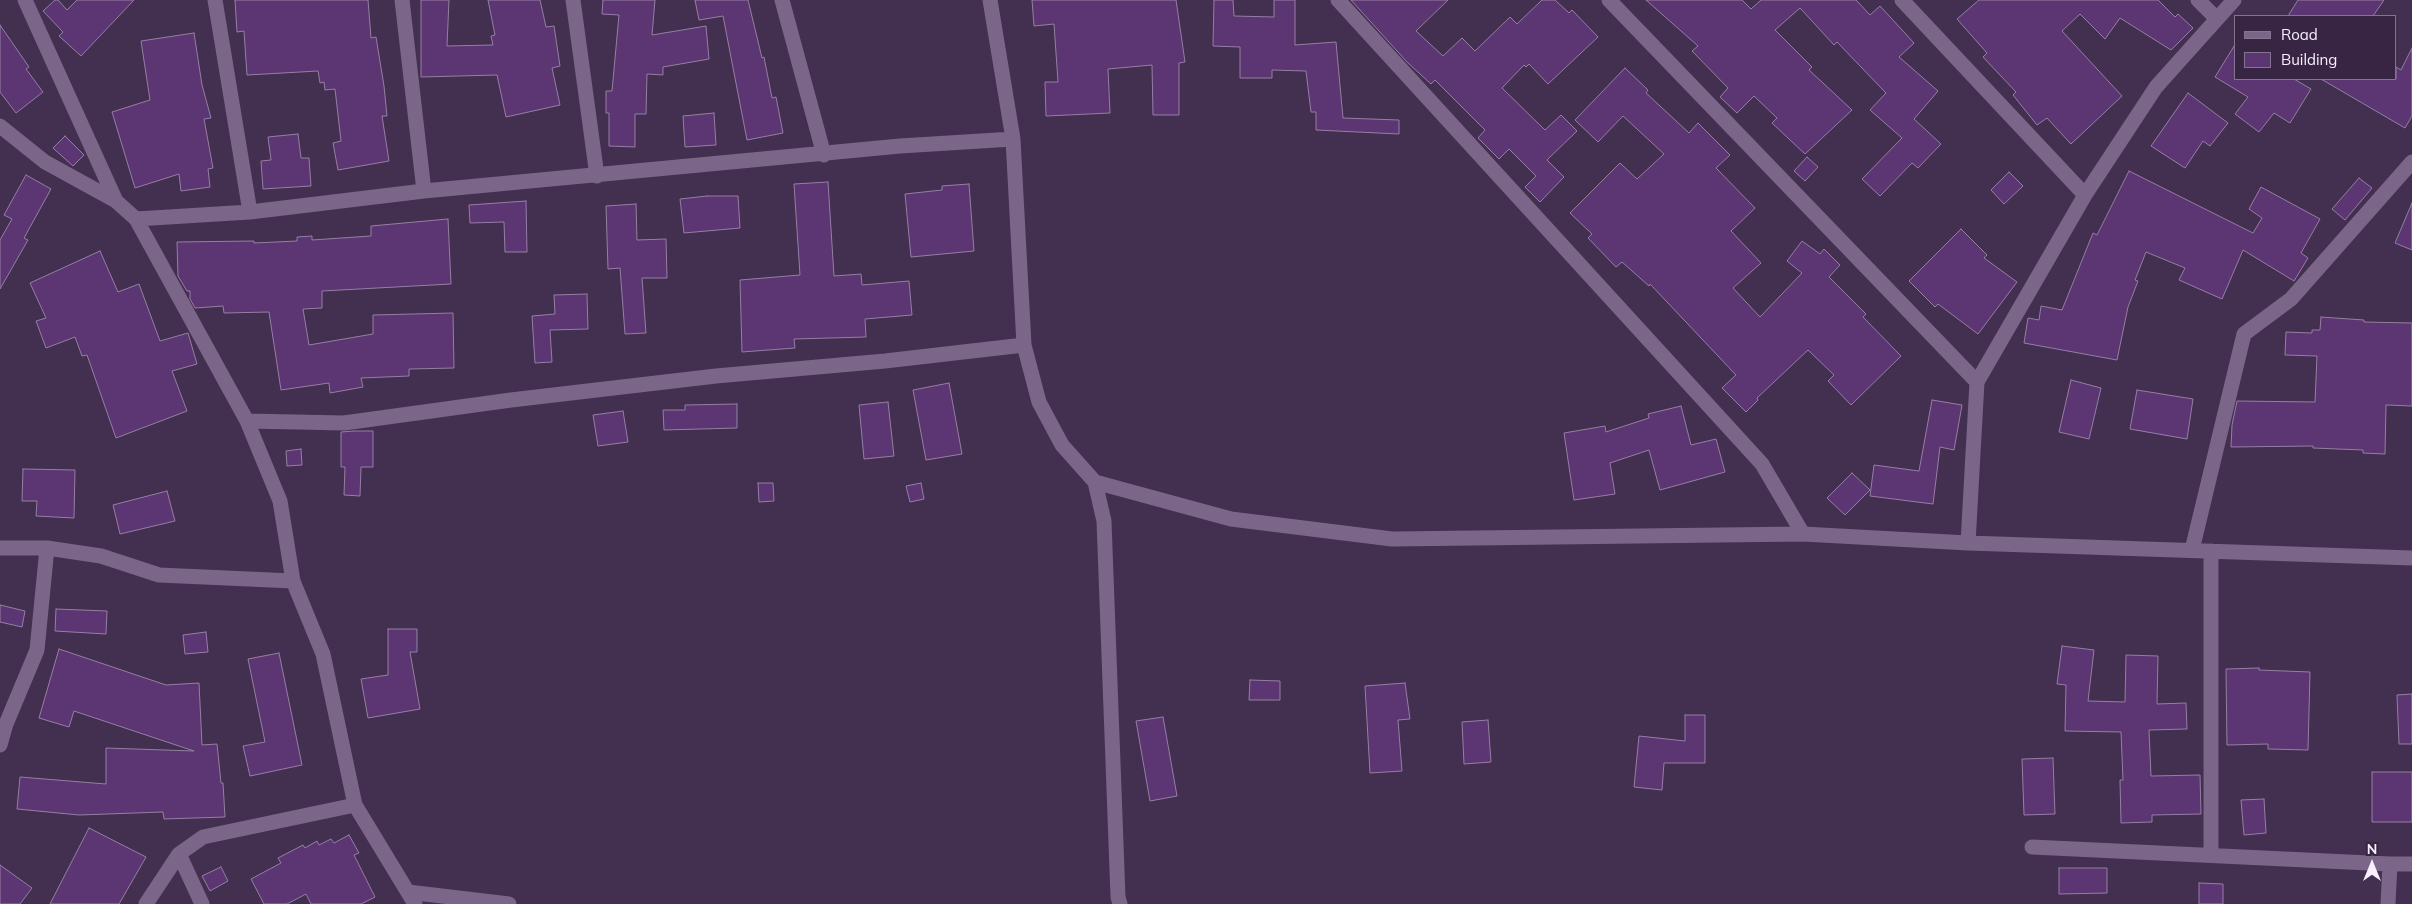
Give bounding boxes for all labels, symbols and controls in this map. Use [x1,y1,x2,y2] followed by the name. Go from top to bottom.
[2234,15,2397,80] legend
[2281,25,2318,44] text: Road
[2281,50,2337,69] text: Building
[2347,839,2397,889] north arrow
[2367,840,2377,858] text: N

